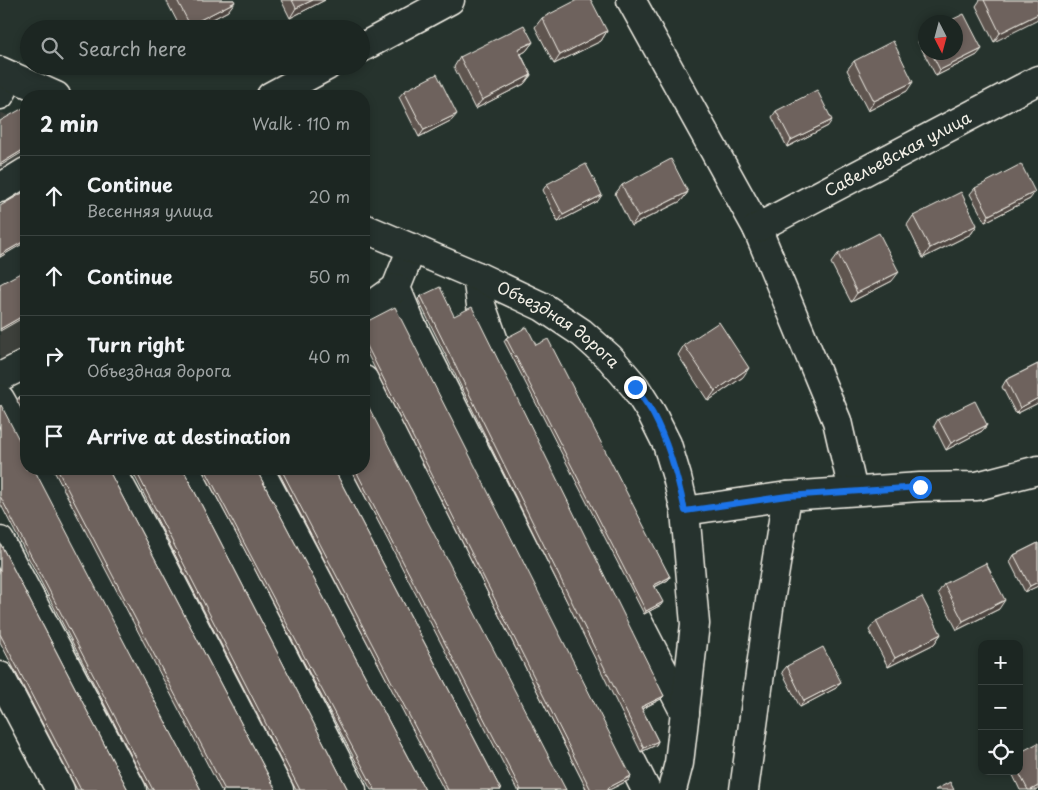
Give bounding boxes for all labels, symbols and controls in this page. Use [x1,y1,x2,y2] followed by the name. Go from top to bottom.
[918,15,963,60] north arrow
[20,20,370,75] search box
[38,34,66,62] icon: search
[78,34,187,62] text: Search here
[820,104,975,202] street label: Савельевская улица
[40,107,99,139] text: 2 min
[252,111,350,135] text: Walk · 110 m
[87,170,173,198] text: Continue
[40,182,68,210] icon: ahead
[309,184,350,208] text: 20 m
[87,198,213,222] text: Весенняя улица
[40,262,68,290] icon: ahead
[87,262,173,290] text: Continue
[309,264,350,288] text: 50 m
[493,274,626,373] street label: Объездная дорога
[87,330,185,358] text: Turn right
[40,342,68,370] icon: right
[308,344,350,368] text: 40 m
[87,358,231,382] text: Объездная дорога
[624,376,647,399] route end
[40,422,68,450] icon: arrive
[87,422,291,450] text: Arrive at destination
[909,476,932,499] route start
[978,640,1023,775] map controls
[978,640,1023,685] button: +
[978,685,1023,730] button: −
[978,730,1023,775] button: locate

